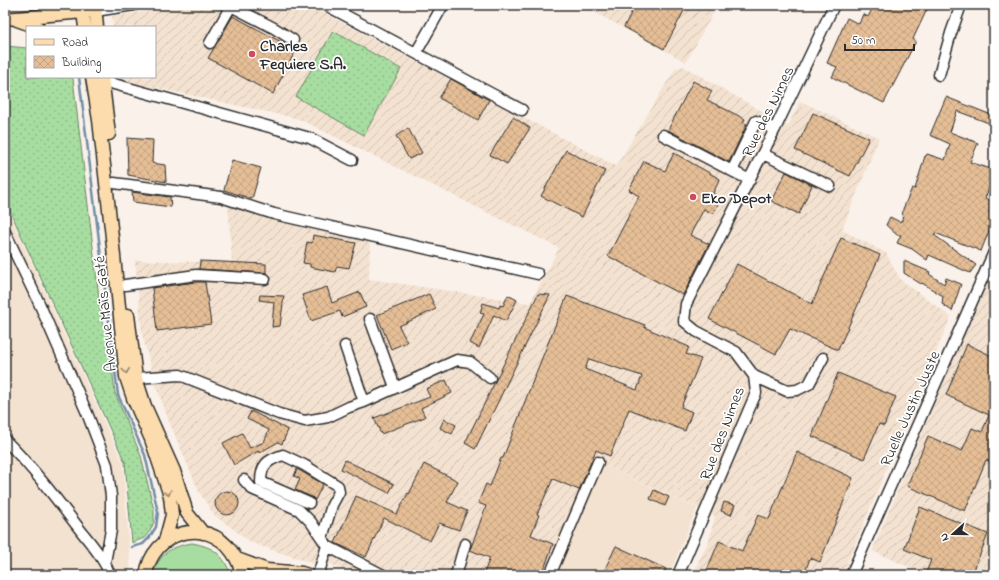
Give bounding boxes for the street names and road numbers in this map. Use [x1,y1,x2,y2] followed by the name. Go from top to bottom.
[736,62,801,162] street label: Rue des Nimes
[88,254,124,373] street label: Avenue Maïs Gaté
[875,346,947,471] street label: Ruelle Justin Juste
[694,383,752,484] street label: Rue des Nimes

